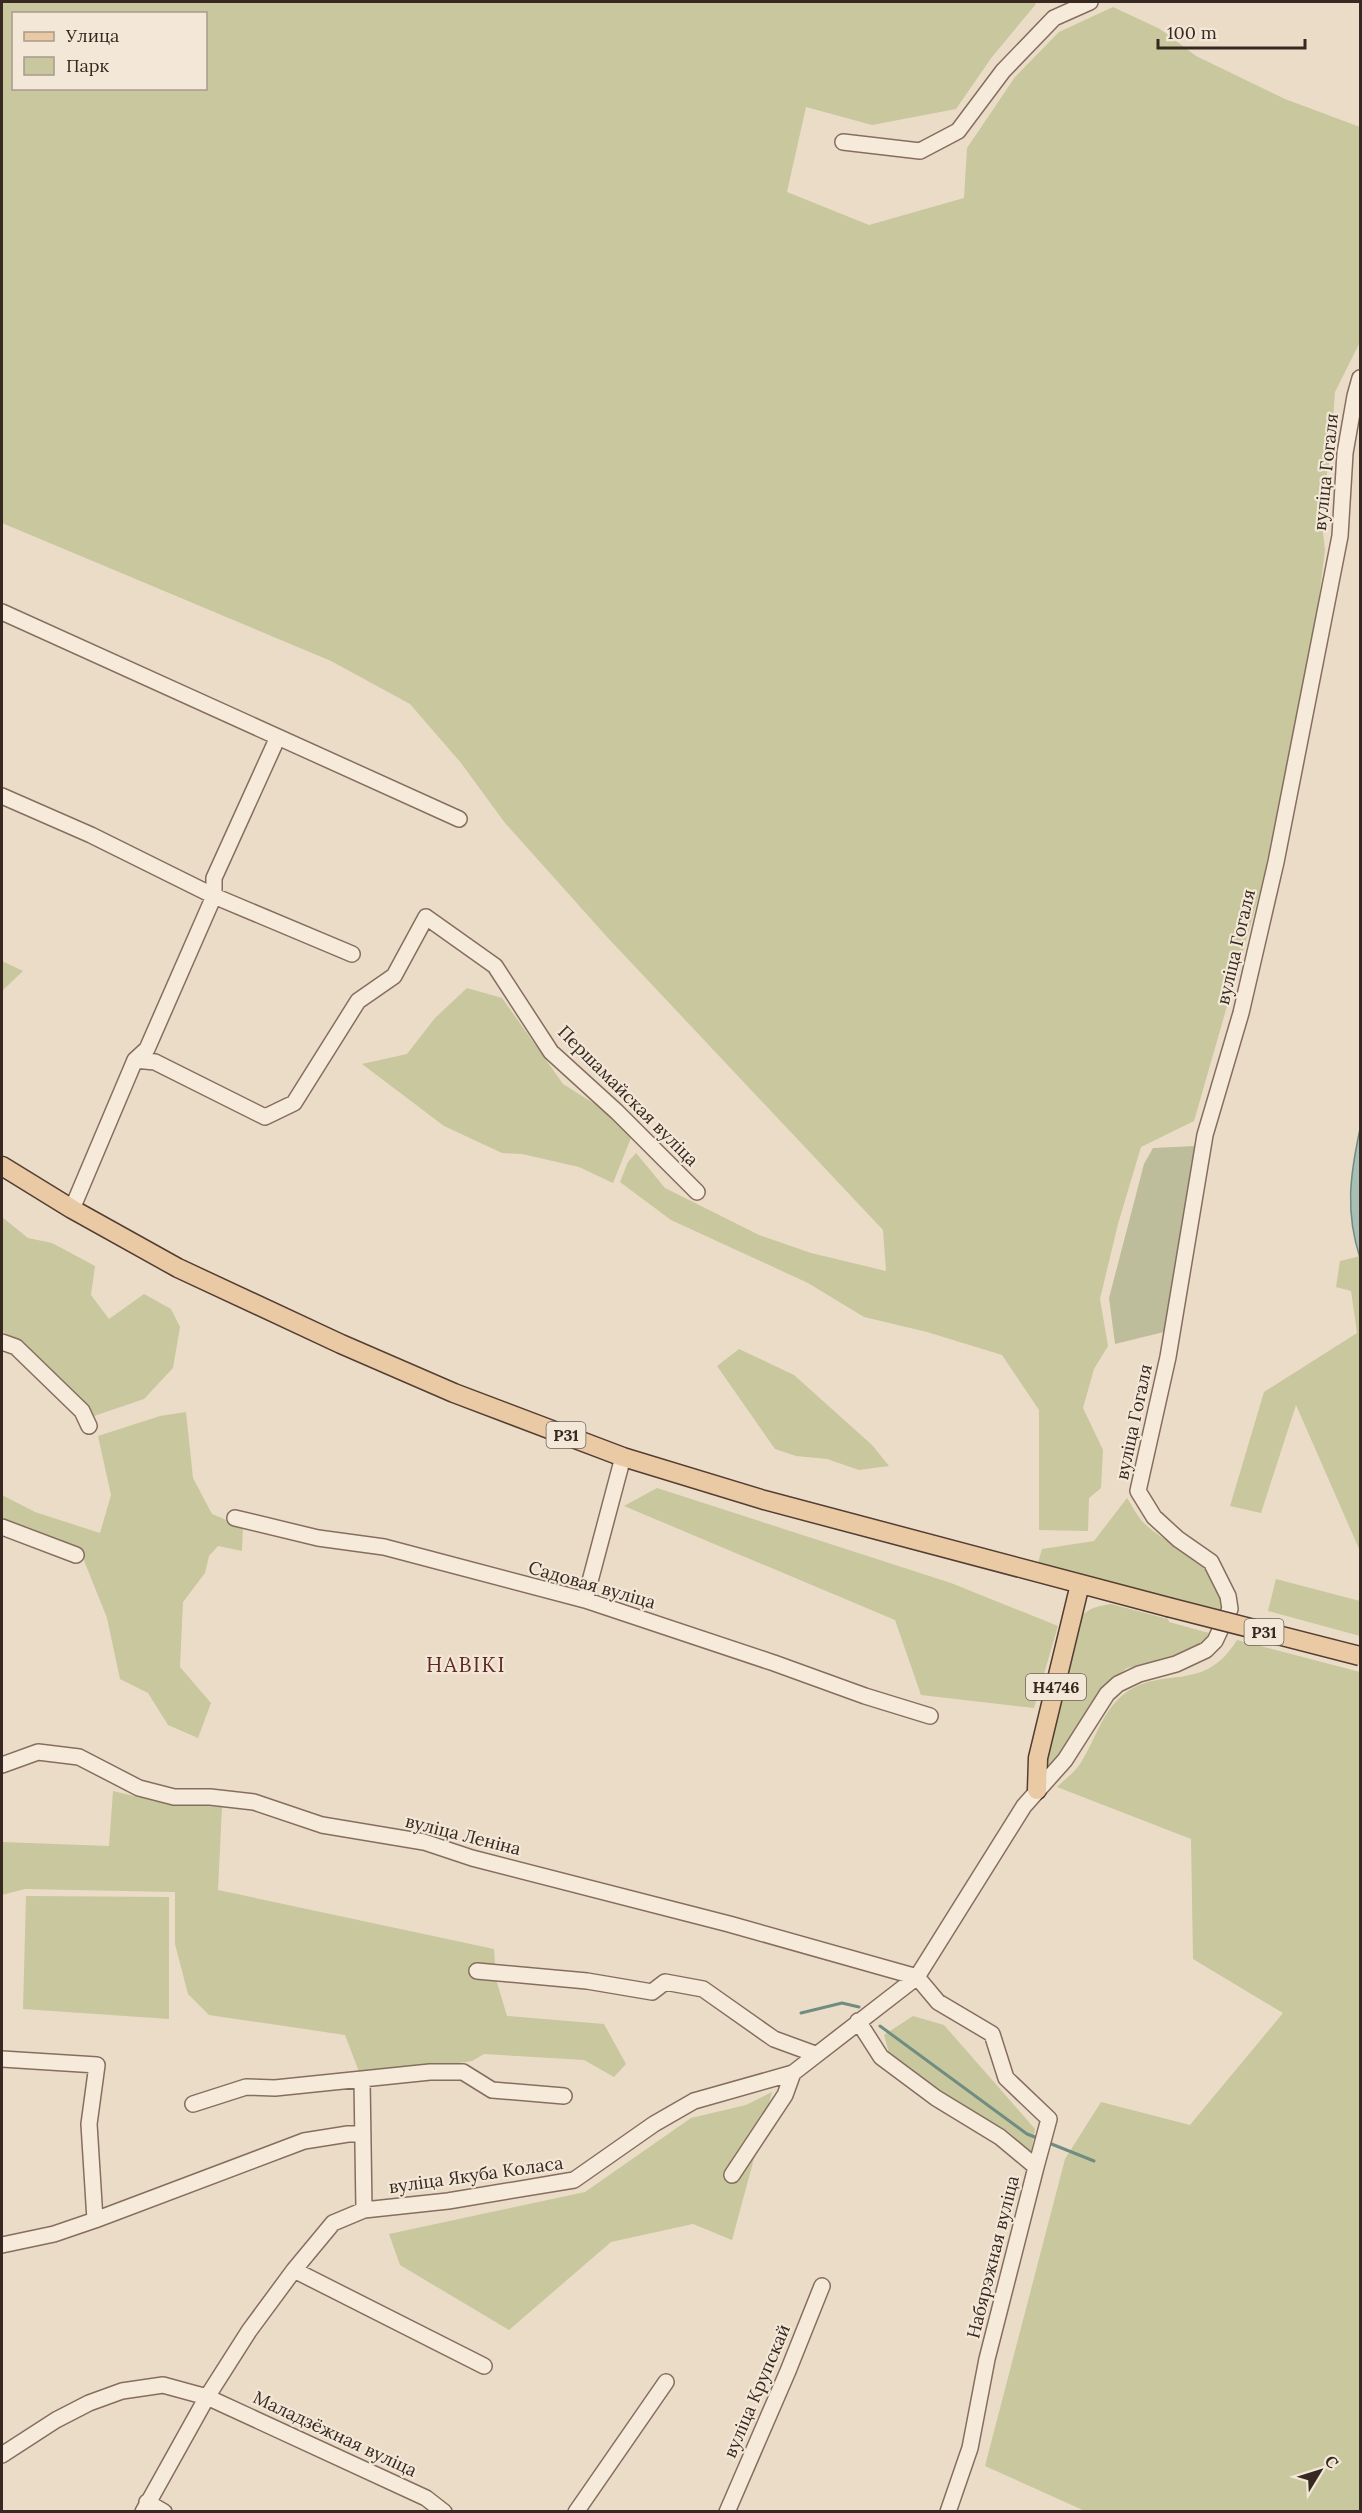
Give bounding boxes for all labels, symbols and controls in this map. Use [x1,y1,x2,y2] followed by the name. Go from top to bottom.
[12,12,207,90] legend
[1158,12,1305,50] scale bar
[1167,21,1217,44] text: 100 m
[65,24,119,47] text: Улица
[66,54,110,77] text: Парк
[1308,412,1343,532] street label: вуліца Гогаля
[1211,887,1260,1007] street label: вуліца Гогаля
[553,1020,704,1171] street label: Першамайская вуліца
[1110,1362,1157,1482] street label: вуліца Гогаля
[546,1422,586,1448] road number: Р31
[526,1555,658,1614] street label: Садовая вуліца
[1244,1619,1284,1645] road number: Р31
[426,1651,506,1678] district label: НАВІКІ
[1026,1674,1086,1700] road number: Н4746
[403,1809,523,1860] street label: вуліца Леніна
[387,2151,565,2198] street label: вуліца Якуба Коласа
[961,2173,1024,2341] street label: Набярэжная вуліца
[718,2321,795,2461] street label: вуліца Крупскай
[250,2385,421,2482] street label: Маладзёжная вуліца
[1290,2441,1350,2501] north arrow
[1321,2451,1343,2472] text: С

